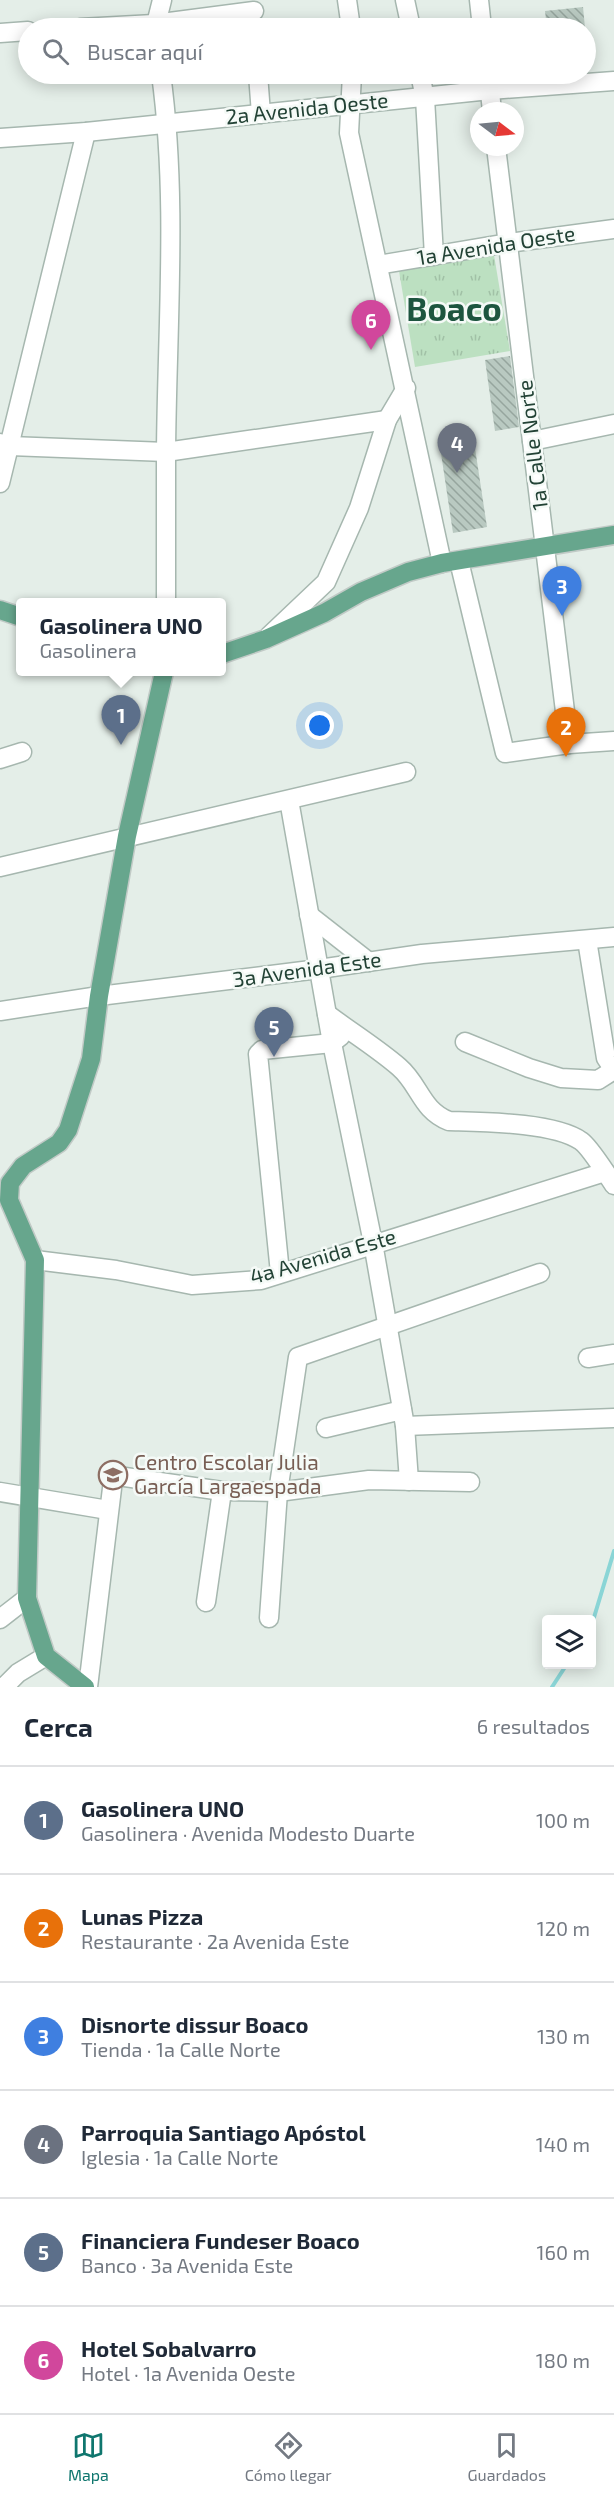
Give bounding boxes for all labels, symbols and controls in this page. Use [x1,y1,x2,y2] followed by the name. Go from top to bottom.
[18,18,596,84] search box
[39,35,72,68] icon: search
[87,38,203,64] text: Buscar aquí
[224,87,389,128] street label: 2a Avenida Oeste
[470,102,524,156] north arrow
[415,220,577,269] street label: 1a Avenida Oeste
[406,288,502,328] district label: Boaco
[352,300,391,350] pin: 6
[511,379,552,512] street label: 1a Calle Norte
[438,424,476,473] pin: 4
[542,566,582,616] pin: 3
[16,598,226,676] popup
[39,612,203,638] text: Gasolinera UNO
[39,638,137,662] text: Gasolinera
[102,696,140,745] pin: 1
[546,708,586,757] pin: 2
[305,711,334,740] your location
[231,946,383,991] street label: 3a Avenida Este
[254,1008,294,1057] pin: 5
[247,1223,399,1288] street label: 4a Avenida Este
[134,1449,322,1498] place label: Centro Escolar Julia García Largaespada
[97,1459,129,1491] school or university icon: Centro Escolar Julia García Largaespada
[542,1615,596,1669] map controls
[542,1615,596,1669] button: layers
[24,1711,93,1742] text: Cerca
[477,1714,590,1738] text: 6 resultados
[81,1795,244,1821] text: Gasolinera UNO
[39,1808,48,1832] text: 1
[536,1808,590,1832] text: 100 m
[81,1821,415,1845] text: Gasolinera · Avenida Modesto Duarte
[81,1903,203,1929] text: Lunas Pizza
[38,1916,49,1940] text: 2
[537,1916,590,1940] text: 120 m
[81,1929,349,1953] text: Restaurante · 2a Avenida Este
[81,2011,309,2037] text: Disnorte dissur Boaco
[38,2024,49,2048] text: 3
[537,2024,590,2048] text: 130 m
[81,2037,281,2061] text: Tienda · 1a Calle Norte
[81,2119,366,2145] text: Parroquia Santiago Apóstol
[37,2132,50,2156] text: 4
[536,2132,590,2156] text: 140 m
[81,2145,279,2169] text: Iglesia · 1a Calle Norte
[81,2227,360,2253] text: Financiera Fundeser Boaco
[38,2240,49,2264] text: 5
[537,2240,590,2264] text: 160 m
[81,2253,293,2277] text: Banco · 3a Avenida Este
[81,2335,257,2361] text: Hotel Sobalvarro
[38,2348,49,2372] text: 6
[536,2348,590,2372] text: 180 m
[81,2361,295,2385] text: Hotel · 1a Avenida Oeste
[68,2429,109,2484] tab: Mapa
[245,2429,332,2484] tab: Cómo llegar
[468,2429,546,2484] tab: Guardados

